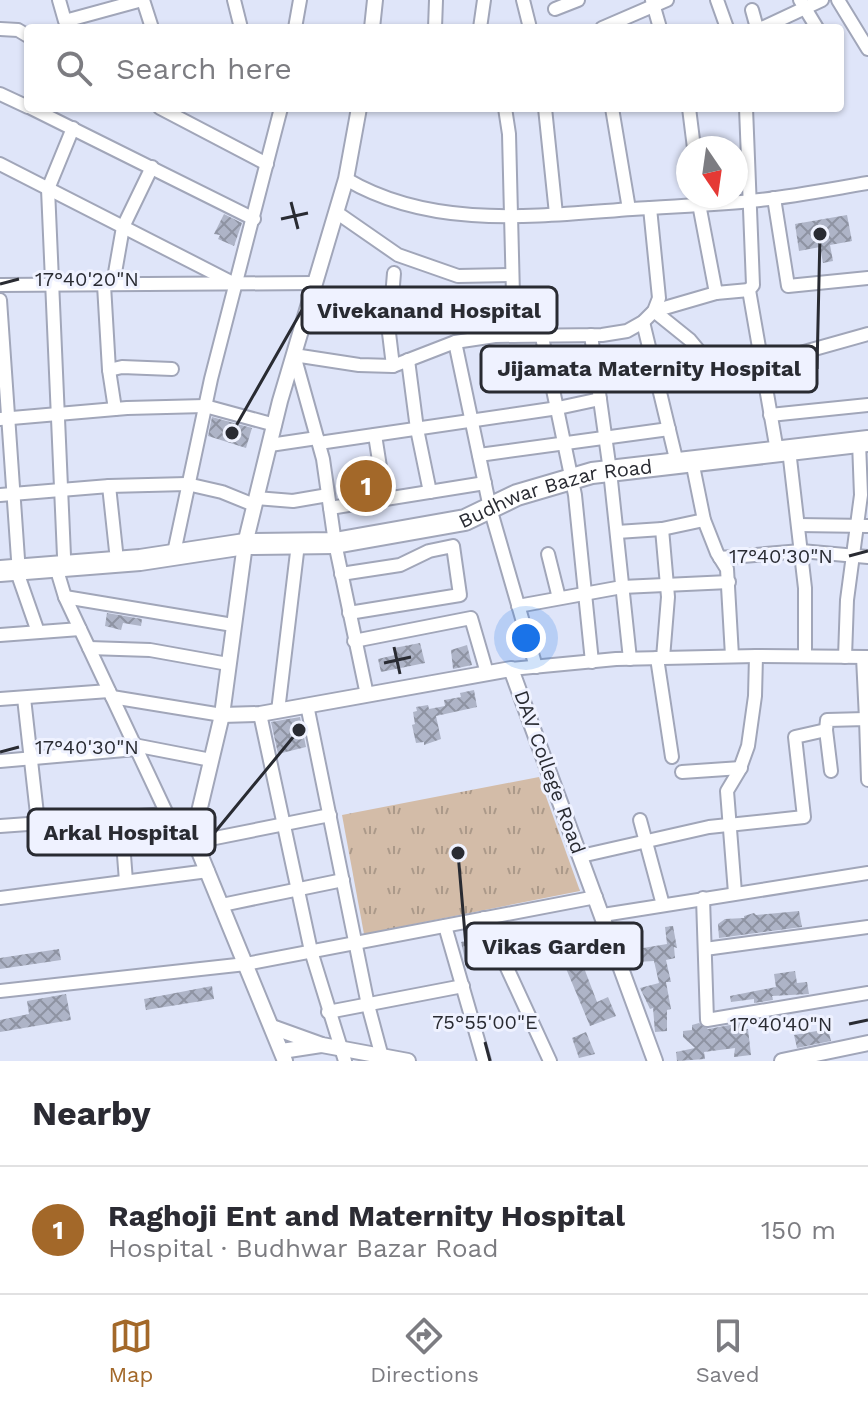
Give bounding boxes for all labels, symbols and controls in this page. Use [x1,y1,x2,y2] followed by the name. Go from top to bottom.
[24,24,844,112] search box
[52,46,96,90] icon: search
[116,51,292,86] text: Search here
[676,136,748,208] north arrow
[35,267,139,291] text: 17°40'20"N
[302,287,557,333] callout: Vivekanand Hospital
[317,298,542,323] text: Vivekanand Hospital
[481,346,817,392] callout: Jijamata Maternity Hospital
[497,356,802,381] text: Jijamata Maternity Hospital
[455,454,654,533] street label: Budhwar Bazar Road
[340,456,392,516] pin: 1
[729,544,833,568] text: 17°40'30"N
[506,618,546,658] your location
[509,687,591,857] street label: DAV College Road
[35,735,139,759] text: 17°40'30"N
[28,809,215,855] callout: Arkal Hospital
[44,820,199,845] text: Arkal Hospital
[466,923,642,969] callout: Vikas Garden
[482,934,626,959] text: Vikas Garden
[432,1010,538,1034] text: 75°55'00"E
[730,1012,832,1036] text: 17°40'40"N
[32,1093,151,1133] text: Nearby
[108,1198,625,1233] text: Raghoji Ent and Maternity Hospital
[52,1215,64,1245] text: 1
[761,1215,836,1245] text: 150 m
[108,1233,499,1263] text: Hospital · Budhwar Bazar Road
[108,1314,153,1387] tab: Map
[370,1314,479,1387] tab: Directions
[696,1314,760,1387] tab: Saved

